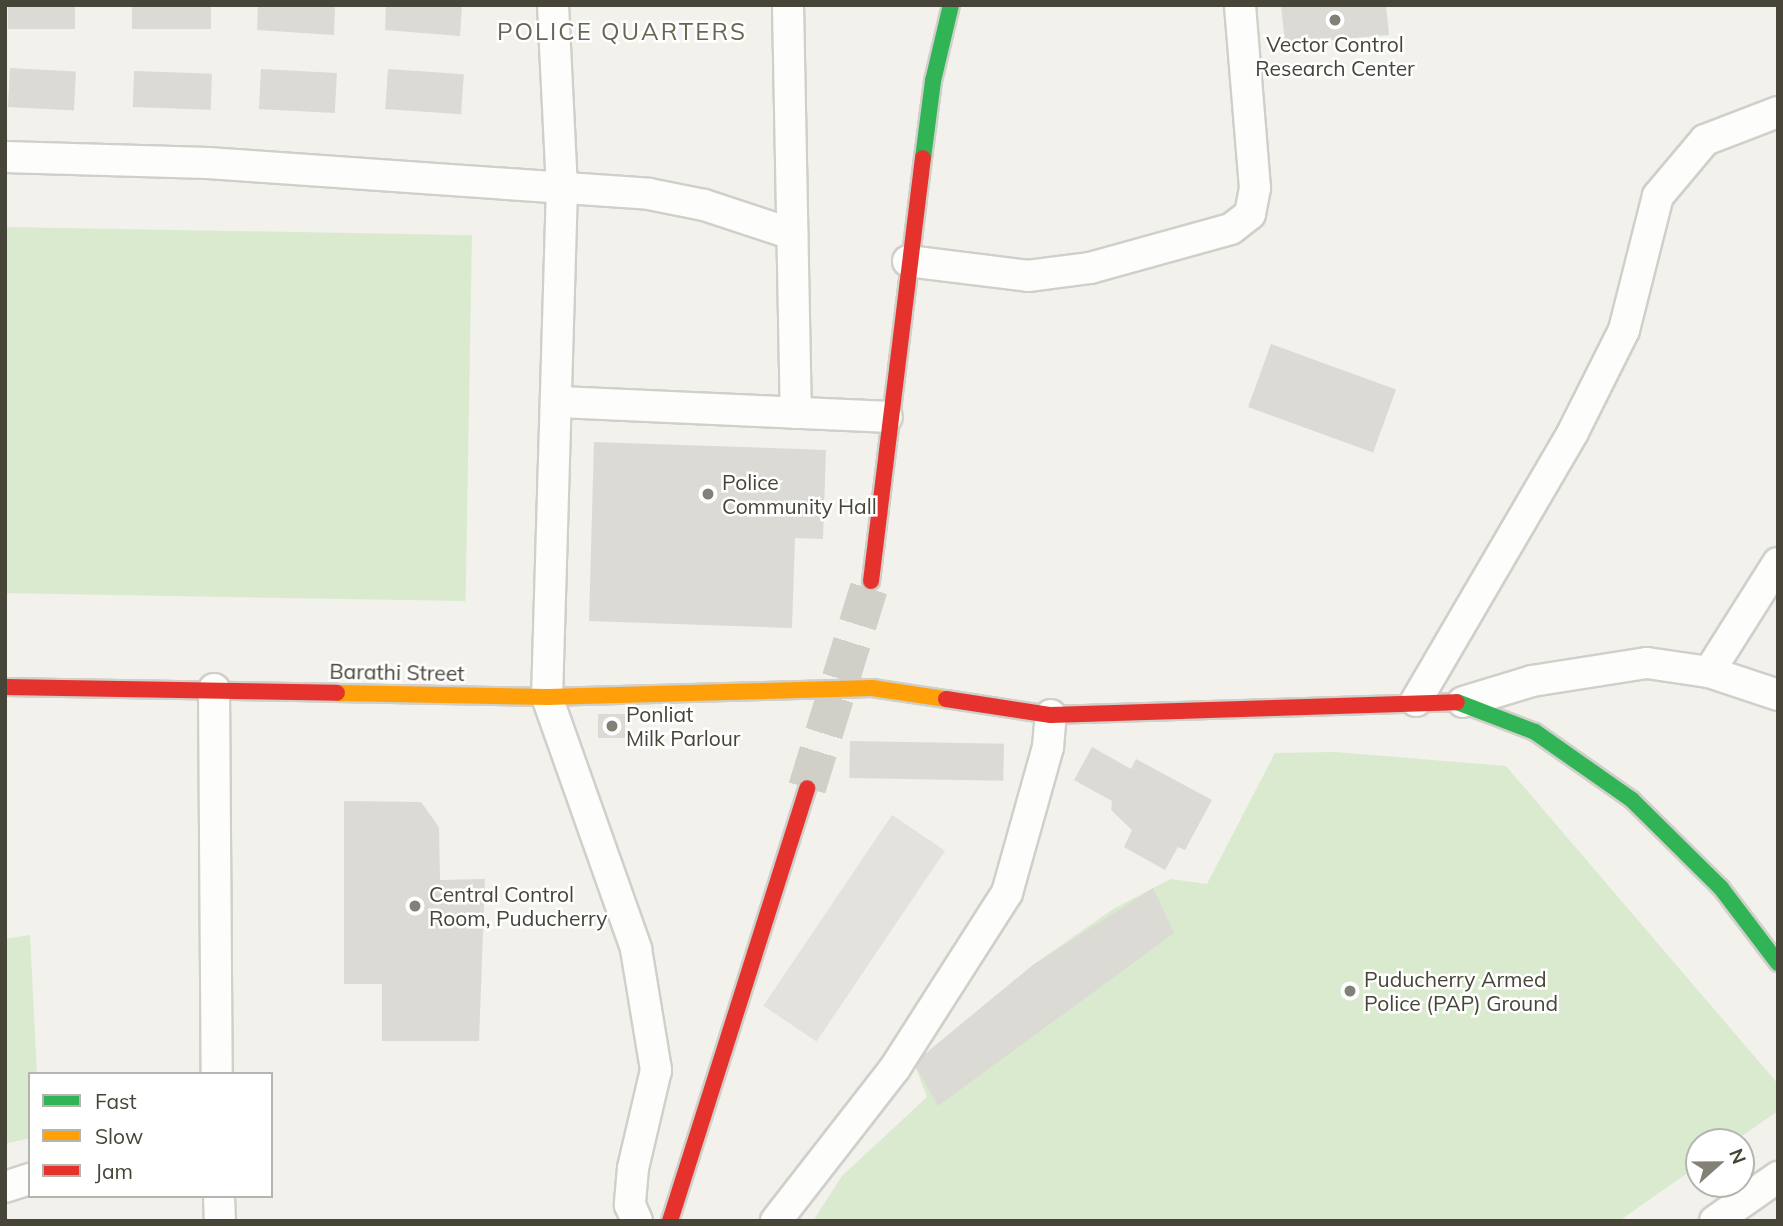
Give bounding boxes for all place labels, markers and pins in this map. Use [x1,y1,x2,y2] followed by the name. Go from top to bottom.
[1327,12,1343,28] marker: Vector Control Research Center
[1255,31,1415,81] place label: Vector Control Research Center
[722,469,877,519] place label: Police Community Hall
[700,486,716,502] marker: Police Community Hall
[626,701,740,751] place label: Ponliat Milk Parlour
[604,718,620,734] marker: Ponliat Milk Parlour
[429,881,608,931] place label: Central Control Room, Puducherry
[407,898,423,914] marker: Central Control Room, Puducherry
[1364,966,1558,1016] place label: Puducherry Armed Police (PAP) Ground
[1342,983,1358,999] marker: Puducherry Armed Police (PAP) Ground

